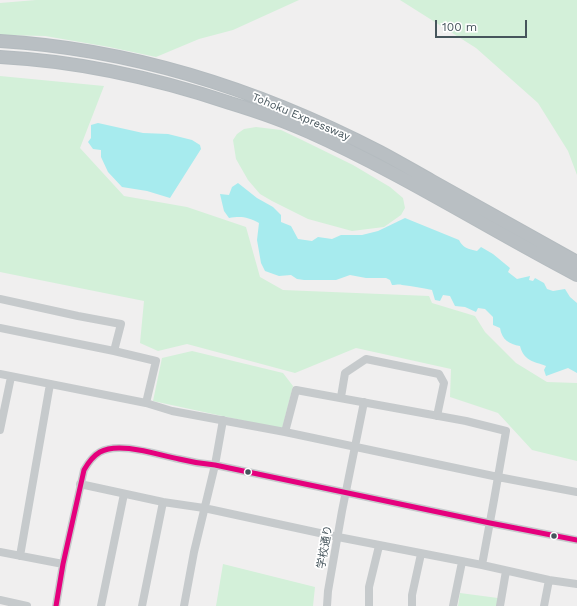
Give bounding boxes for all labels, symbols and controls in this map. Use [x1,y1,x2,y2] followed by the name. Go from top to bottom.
[437,12,529,38] scale bar
[442,20,477,34] text: 100 m
[250,90,352,144] street label: Tohoku Expressway
[243,467,253,477] unlabelled marker
[315,524,335,570] street label: 学校通り
[549,531,559,541] unlabelled marker

